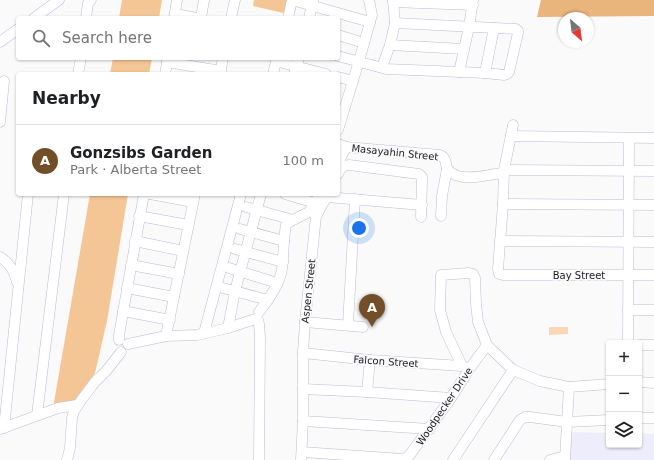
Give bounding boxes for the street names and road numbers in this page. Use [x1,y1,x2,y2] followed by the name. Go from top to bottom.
[351,142,439,163] street label: Masayahin Street
[300,258,317,324] street label: Aspen Street
[553,270,605,281] street label: Bay Street
[353,354,419,369] street label: Falcon Street
[414,365,475,447] street label: Woodpecker Drive

